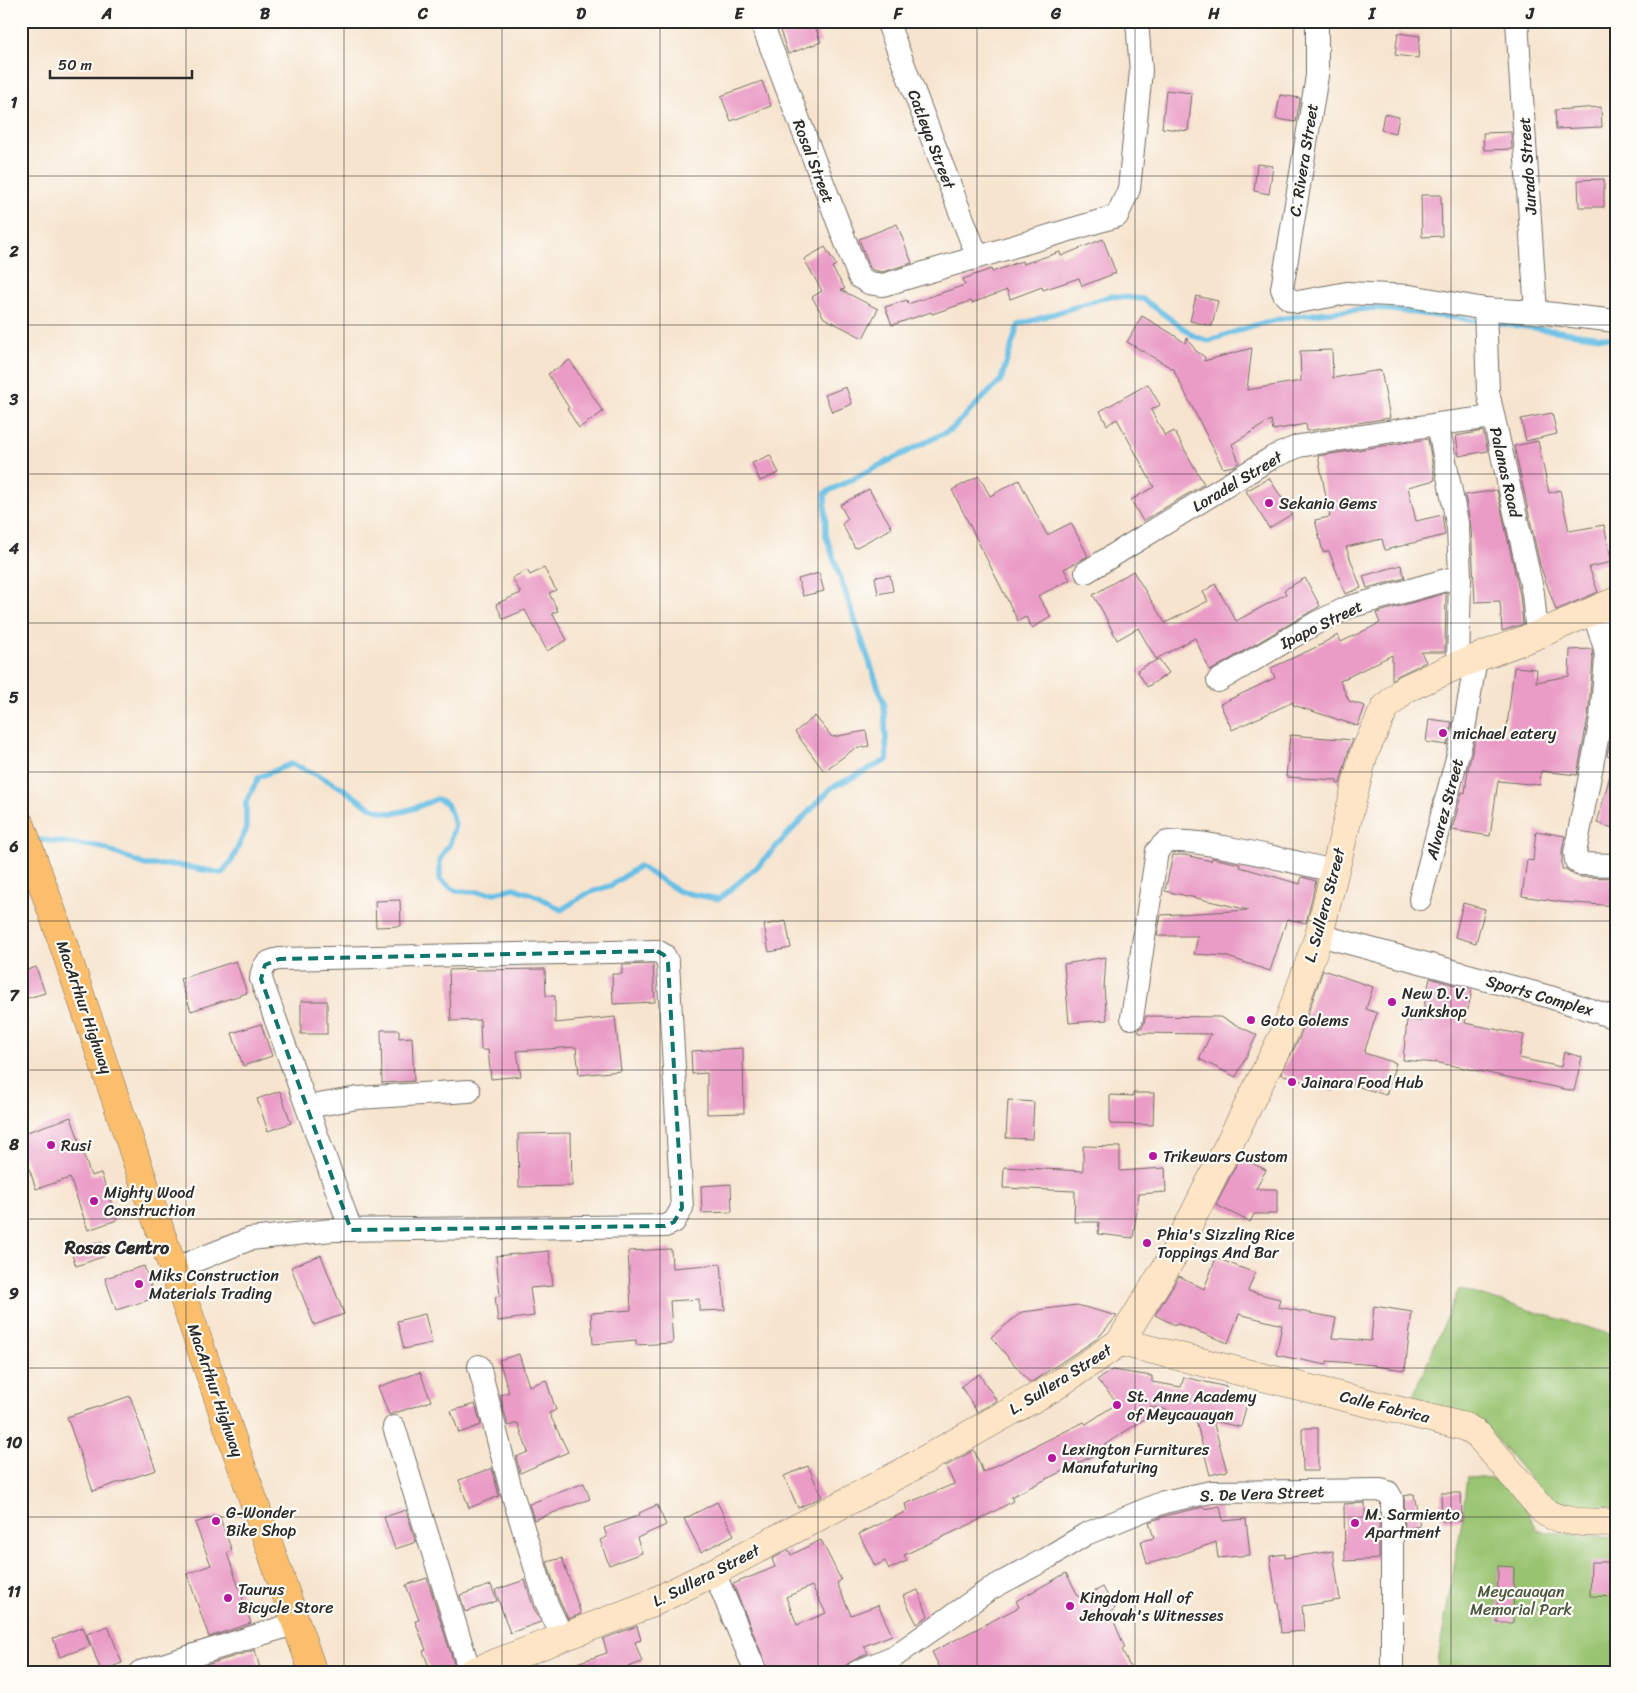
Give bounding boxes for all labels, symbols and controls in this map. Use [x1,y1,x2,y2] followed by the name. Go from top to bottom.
[101,0,112,28] text: A
[260,0,271,28] text: B
[417,0,429,28] text: C
[576,0,586,28] text: D
[735,0,745,28] text: E
[893,0,904,28] text: F
[1050,0,1062,28] text: G
[1207,0,1220,28] text: H
[1368,0,1377,28] text: I
[1525,0,1535,28] text: J
[50,48,192,80] scale bar
[58,52,93,78] text: 50 m
[899,85,964,194] street label: Catleya Street
[11,88,18,117] text: 1
[1280,101,1327,219] street label: C. Rivera Street
[784,115,843,207] street label: Rosal Street
[1510,116,1545,217] street label: Jurado Street
[8,237,19,266] text: 2
[9,385,19,414] text: 3
[1481,424,1530,522] street label: Palanas Road
[1186,443,1289,520] street label: Loradel Street
[1279,489,1378,518] place label: Sekania Gems
[1263,497,1275,509] marker: Sekania Gems
[8,534,19,563] text: 4
[1274,592,1368,658] street label: Ipapo Street
[9,683,19,712] text: 5
[1453,719,1557,748] place label: michael eatery
[1437,727,1449,739] marker: michael eatery
[1417,755,1472,864] street label: Alvarez Street
[8,832,19,861] text: 6
[1295,844,1354,966] street label: L. Sullera Street
[48,936,121,1079] street label: MacArthur Highway
[1483,966,1598,1025] street label: Sports Complex
[1401,979,1469,1026] place label: New D. V. Junkshop
[9,981,20,1010] text: 7
[1386,996,1398,1008] marker: New D. V. Junkshop
[1261,1006,1349,1035] place label: Goto Golems
[1245,1014,1257,1026] marker: Goto Golems
[1301,1068,1424,1097] place label: Jainara Food Hub
[1286,1076,1298,1088] marker: Jainara Food Hub
[8,1130,19,1159] text: 8
[61,1131,92,1160] place label: Rusi
[45,1139,57,1151] marker: Rusi
[1163,1142,1288,1171] place label: Trikewars Custom
[1147,1150,1159,1162] marker: Trikewars Custom
[104,1178,196,1225] place label: Mighty Wood Construction
[88,1195,100,1207] marker: Mighty Wood Construction
[1157,1220,1295,1267] place label: Phia's Sizzling Rice Toppings And Bar
[64,1232,170,1264] district label: Rosas Centro
[1141,1237,1153,1249] marker: Phia's Sizzling Rice Toppings And Bar
[149,1261,279,1308] place label: Miks Construction Materials Trading
[133,1278,145,1290] marker: Miks Construction Materials Trading
[9,1279,19,1308] text: 9
[179,1319,252,1462] street label: MacArthur Highway
[1003,1336,1118,1423] street label: L. Sullera Street
[1337,1381,1434,1432] street label: Calle Fabrica
[1127,1382,1257,1429] place label: St. Anne Academy of Meycauayan
[1111,1399,1123,1411] marker: St. Anne Academy of Meycauayan
[6,1428,22,1457] text: 10
[1062,1435,1210,1482] place label: Lexington Furnitures Manufaturing
[1046,1452,1058,1464] marker: Lexington Furnitures Manufaturing
[1199,1477,1325,1510] street label: S. De Vera Street
[226,1498,297,1545] place label: G-Wonder Bike Shop
[1364,1500,1460,1547] place label: M. Sarmiento Apartment
[210,1515,222,1527] marker: G-Wonder Bike Shop
[1349,1517,1361,1529] marker: M. Sarmiento Apartment
[647,1536,766,1615] street label: L. Sullera Street
[238,1575,333,1622] place label: Taurus Bicycle Store
[7,1577,21,1606] text: 11
[1470,1577,1573,1624] park label: Meycauayan Memorial Park
[1079,1583,1224,1630] place label: Kingdom Hall of Jehovah's Witnesses
[222,1592,234,1604] marker: Taurus Bicycle Store
[1064,1600,1076,1612] marker: Kingdom Hall of Jehovah's Witnesses

